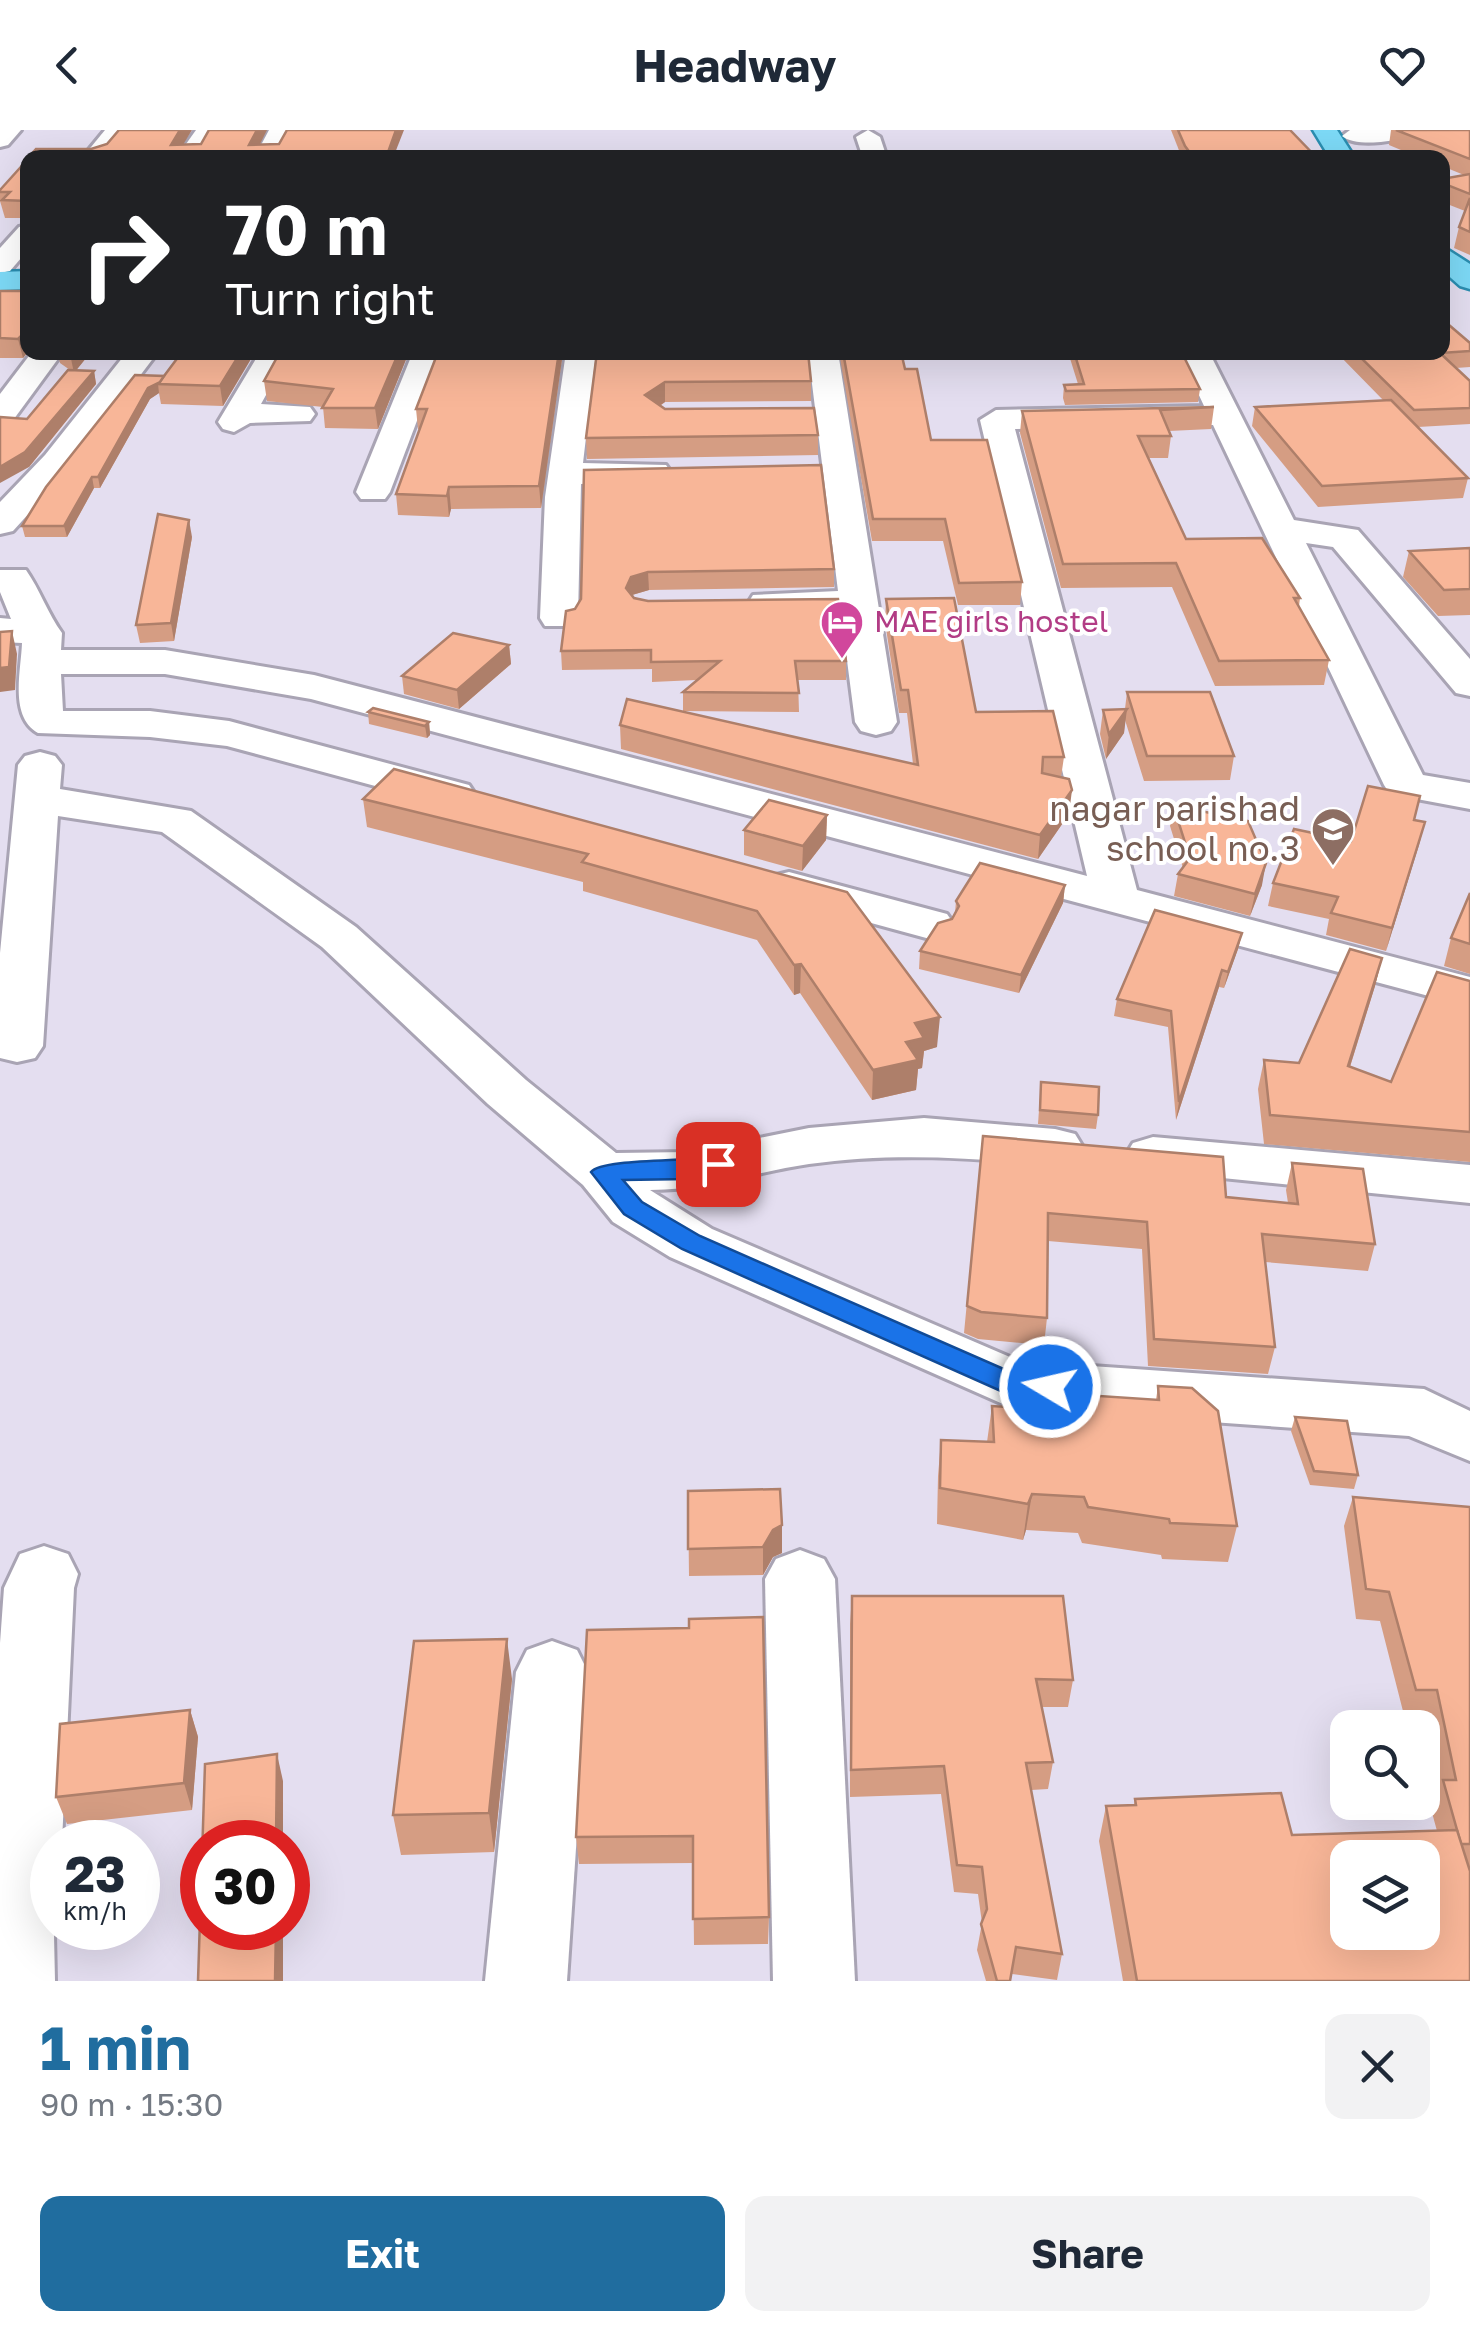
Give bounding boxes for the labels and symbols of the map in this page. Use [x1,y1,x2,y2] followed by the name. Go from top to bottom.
[819,599,865,660] hotel icon: MAE girls hostel
[874,603,1108,639] place label: MAE girls hostel
[1049,787,1300,869] place label: nagar parishad school no.3
[1310,806,1356,867] school or university icon: nagar parishad school no.3
[676,1122,761,1207] pin
[998,1335,1102,1439] position arrow
[180,1820,310,1950] speed limit sign: 30

